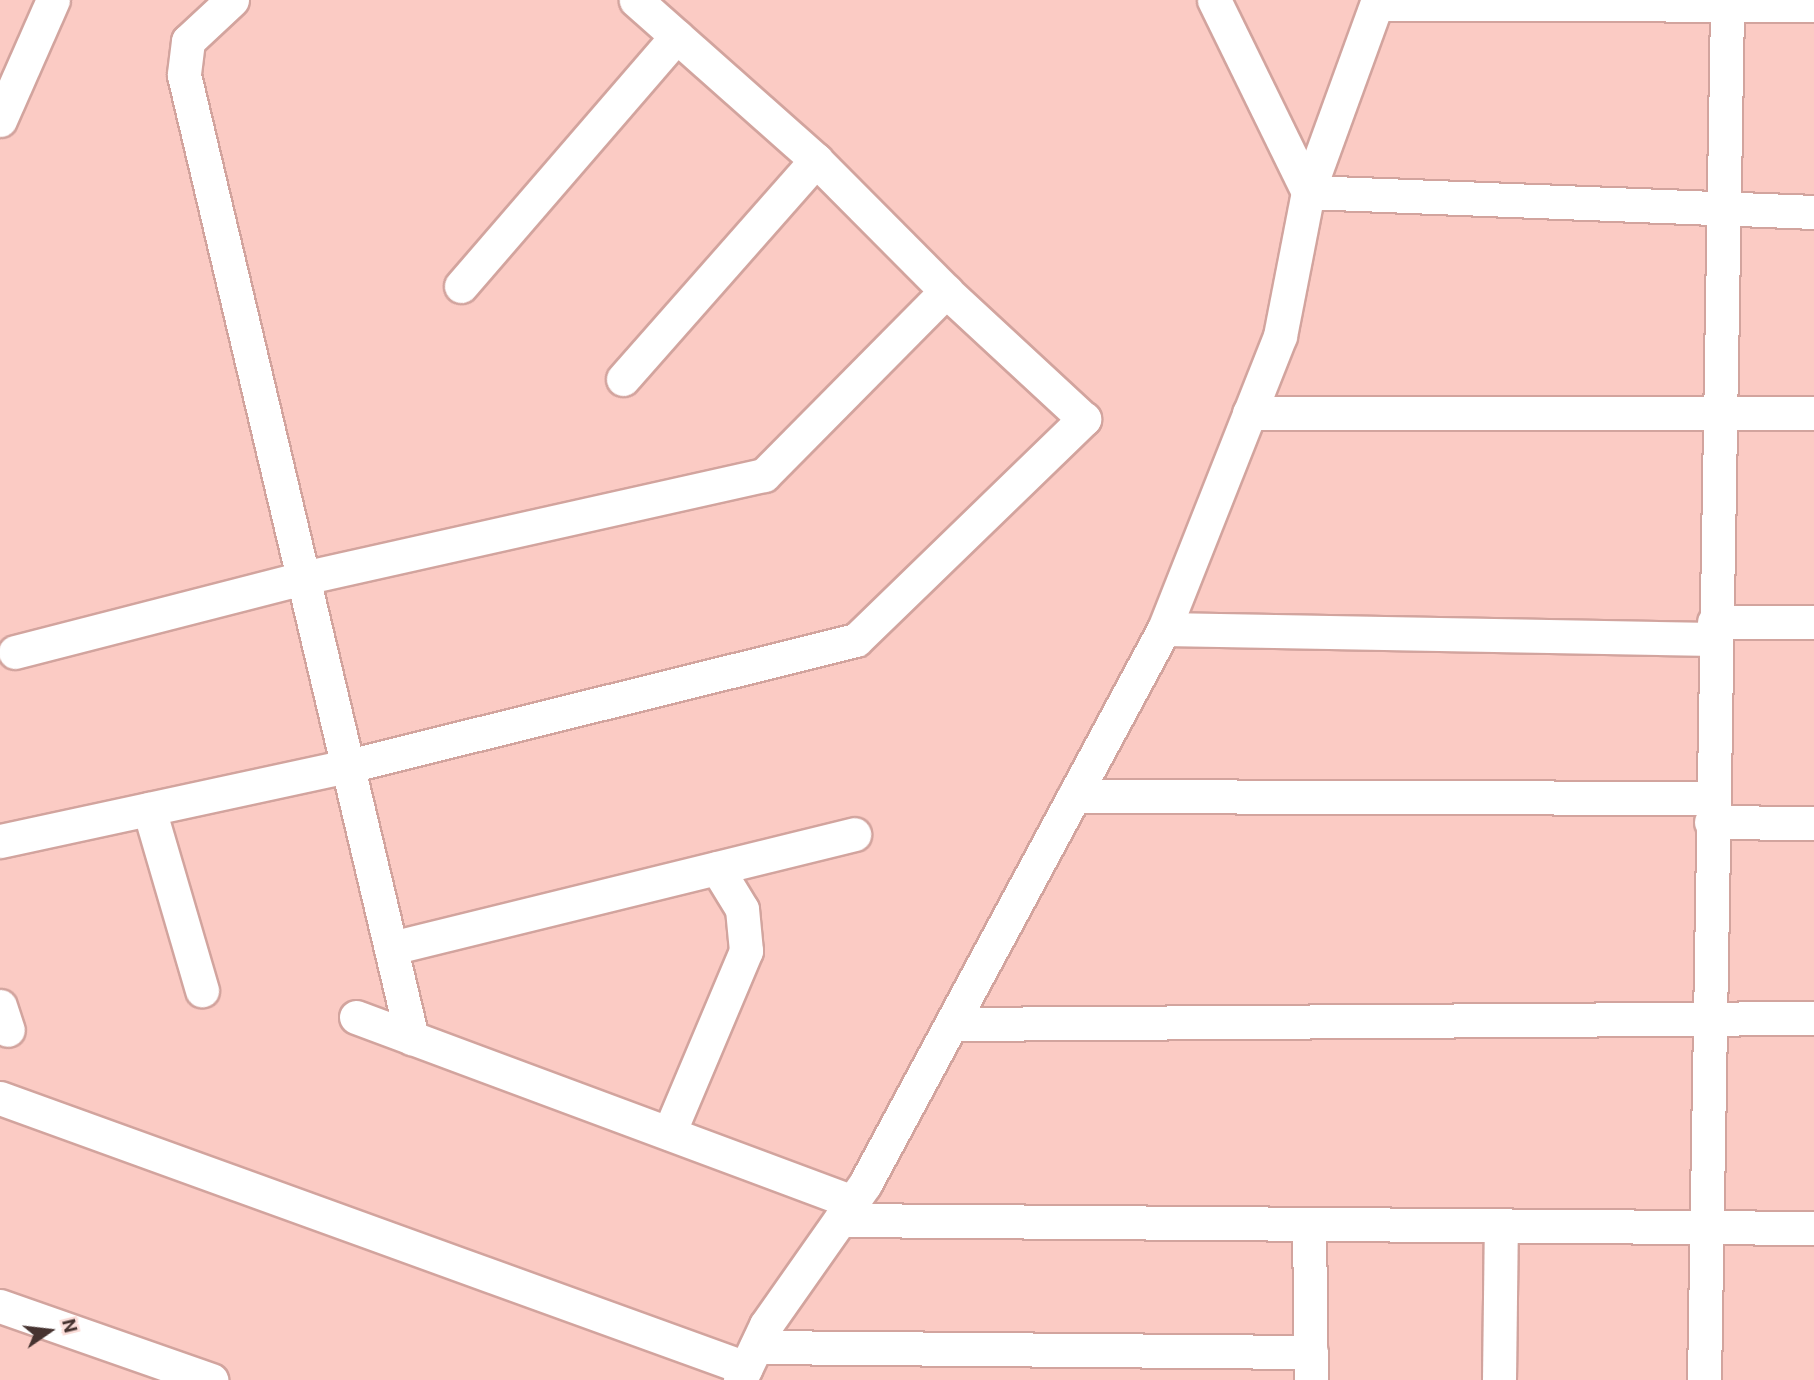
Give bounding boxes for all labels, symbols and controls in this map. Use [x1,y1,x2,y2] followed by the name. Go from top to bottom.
[14,1296,84,1366] north arrow
[57,1317,83,1335] text: N

